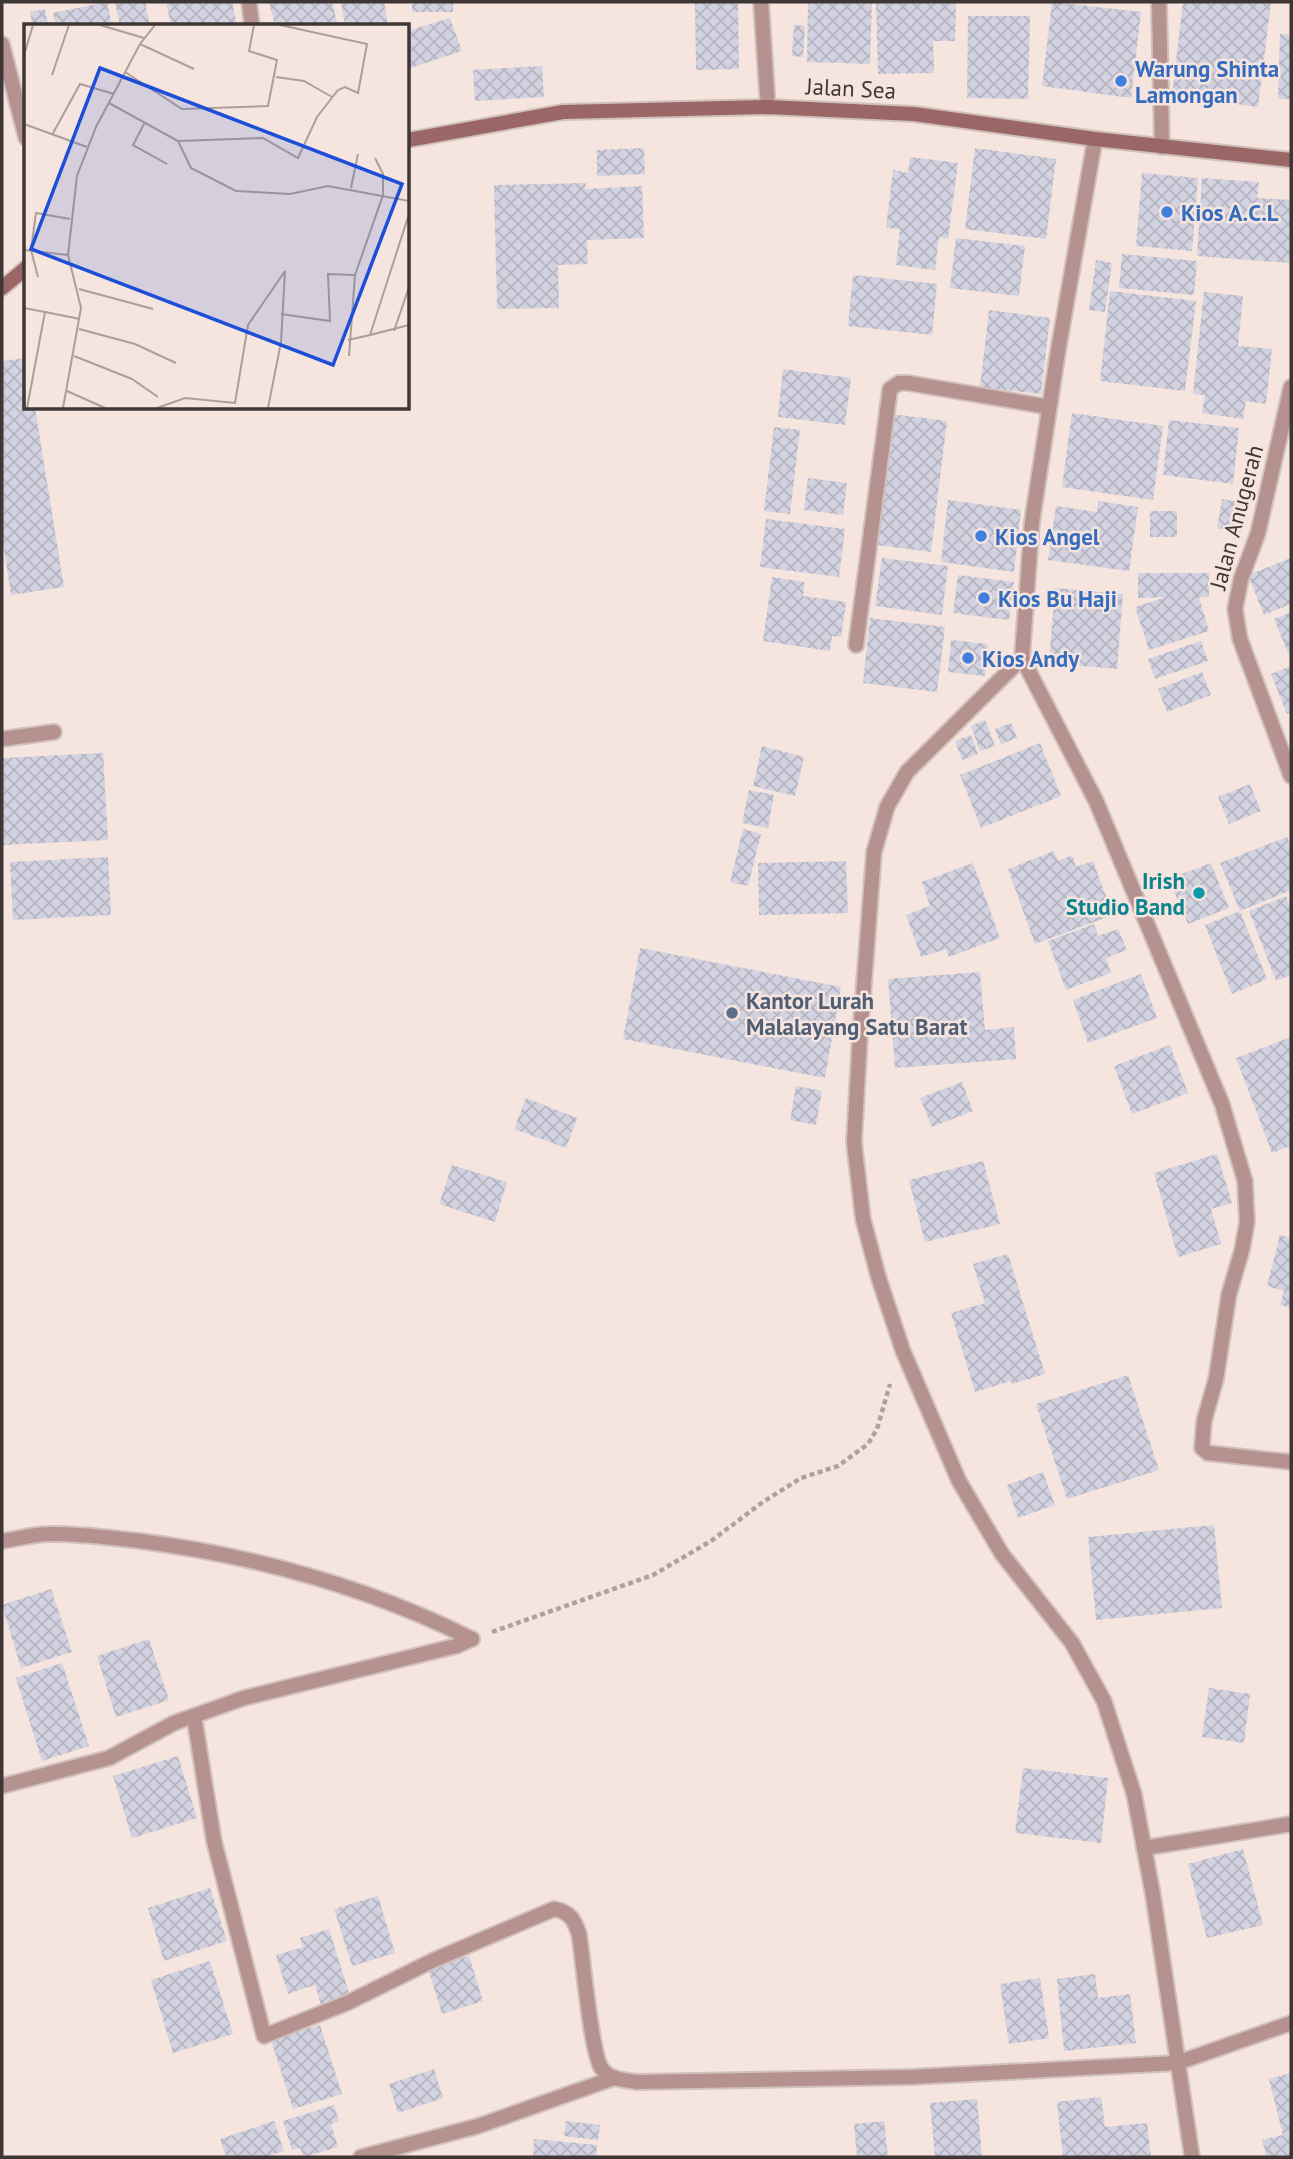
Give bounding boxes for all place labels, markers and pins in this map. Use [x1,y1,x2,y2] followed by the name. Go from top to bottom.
[1135,54,1279,109] place label: Warung Shinta Lamongan
[1113,73,1129,89] marker: Warung Shinta Lamongan
[1181,198,1279,227] place label: Kios A.C.L
[1159,204,1175,220] marker: Kios A.C.L
[995,522,1100,551] place label: Kios Angel
[973,528,989,544] marker: Kios Angel
[998,584,1117,613] place label: Kios Bu Haji
[976,590,992,606] marker: Kios Bu Haji
[982,644,1080,673] place label: Kios Andy
[960,650,976,666] marker: Kios Andy
[1066,866,1185,921] place label: Irish Studio Band
[1191,885,1207,901] marker: Irish Studio Band
[746,986,968,1041] place label: Kantor Lurah Malalayang Satu Barat
[724,1005,740,1021] marker: Kantor Lurah Malalayang Satu Barat

